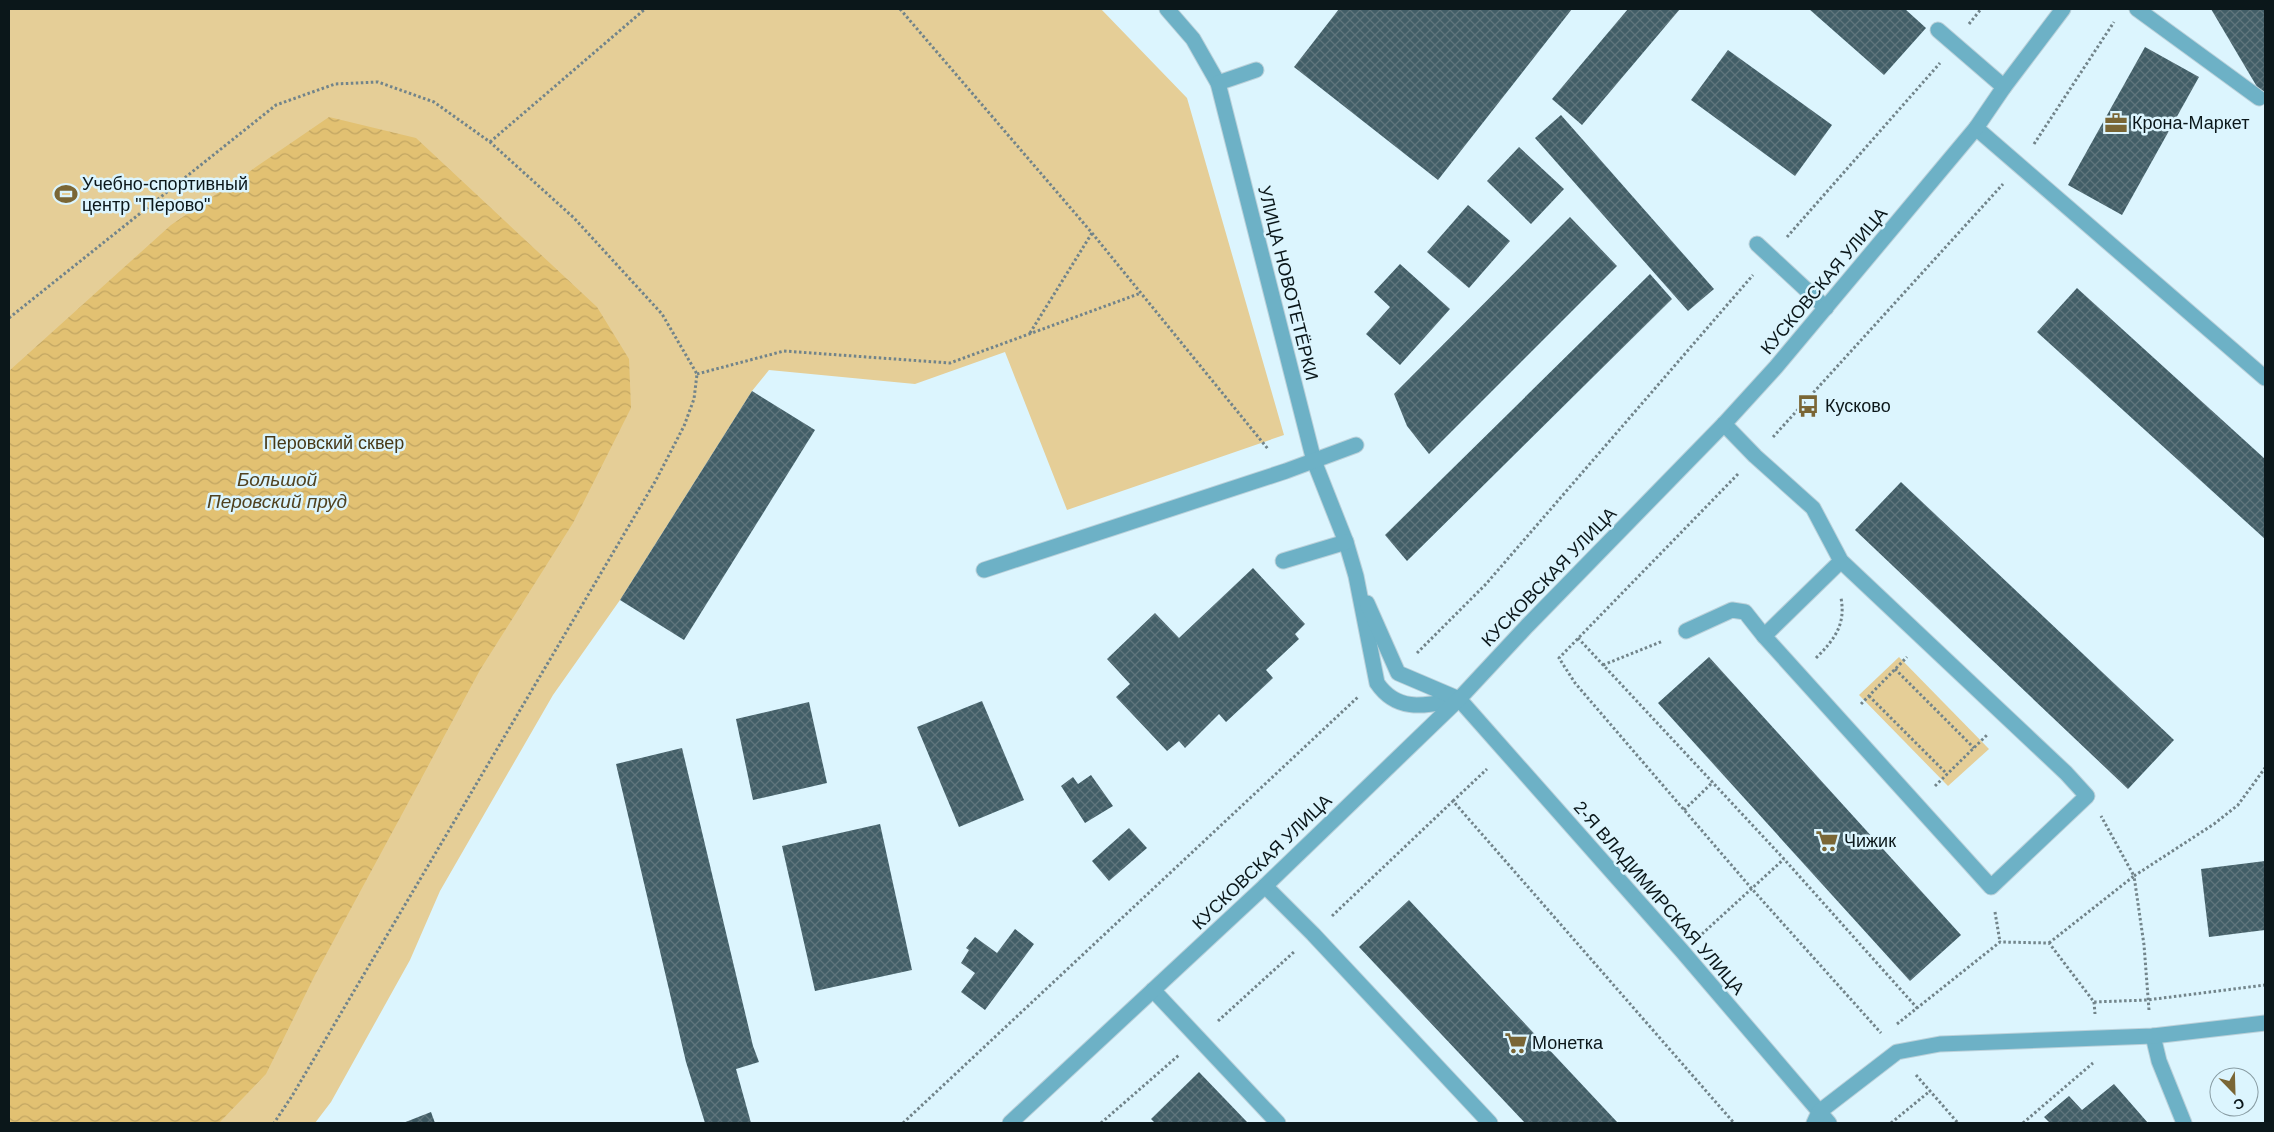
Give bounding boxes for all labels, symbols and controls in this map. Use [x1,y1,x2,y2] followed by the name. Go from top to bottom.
[2103,110,2129,136] office icon: Крона-Маркет
[2132,113,2249,133] place label: Крона-Маркет
[82,174,248,215] place label: Учебно-спортивный центр "Перово"
[53,181,79,207] sports icon: Учебно-спортивный центр "Перово"
[1254,184,1322,382] street label: УЛИЦА НОВОТЕТЁРКИ
[1757,204,1891,358] street label: КУСКОВСКАЯ УЛИЦА
[1795,393,1821,419] bus stop icon: Кусково
[1825,396,1891,416] place label: Кусково
[264,433,404,453] park label: Перовский сквер
[207,469,347,512] water label: Большой Перовский пруд
[1477,503,1621,651] street label: КУСКОВСКАЯ УЛИЦА
[1188,790,1336,934] street label: КУСКОВСКАЯ УЛИЦА
[1570,797,1748,999] street label: 2-Я ВЛАДИМИРСКАЯ УЛИЦА
[1814,828,1840,854] supermarket icon: Чижик
[1844,831,1896,851] place label: Чижик
[1503,1030,1529,1056] supermarket icon: Монетка
[1532,1033,1604,1053] place label: Монетка
[2209,1067,2259,1117] north arrow
[2231,1095,2247,1113] text: С

